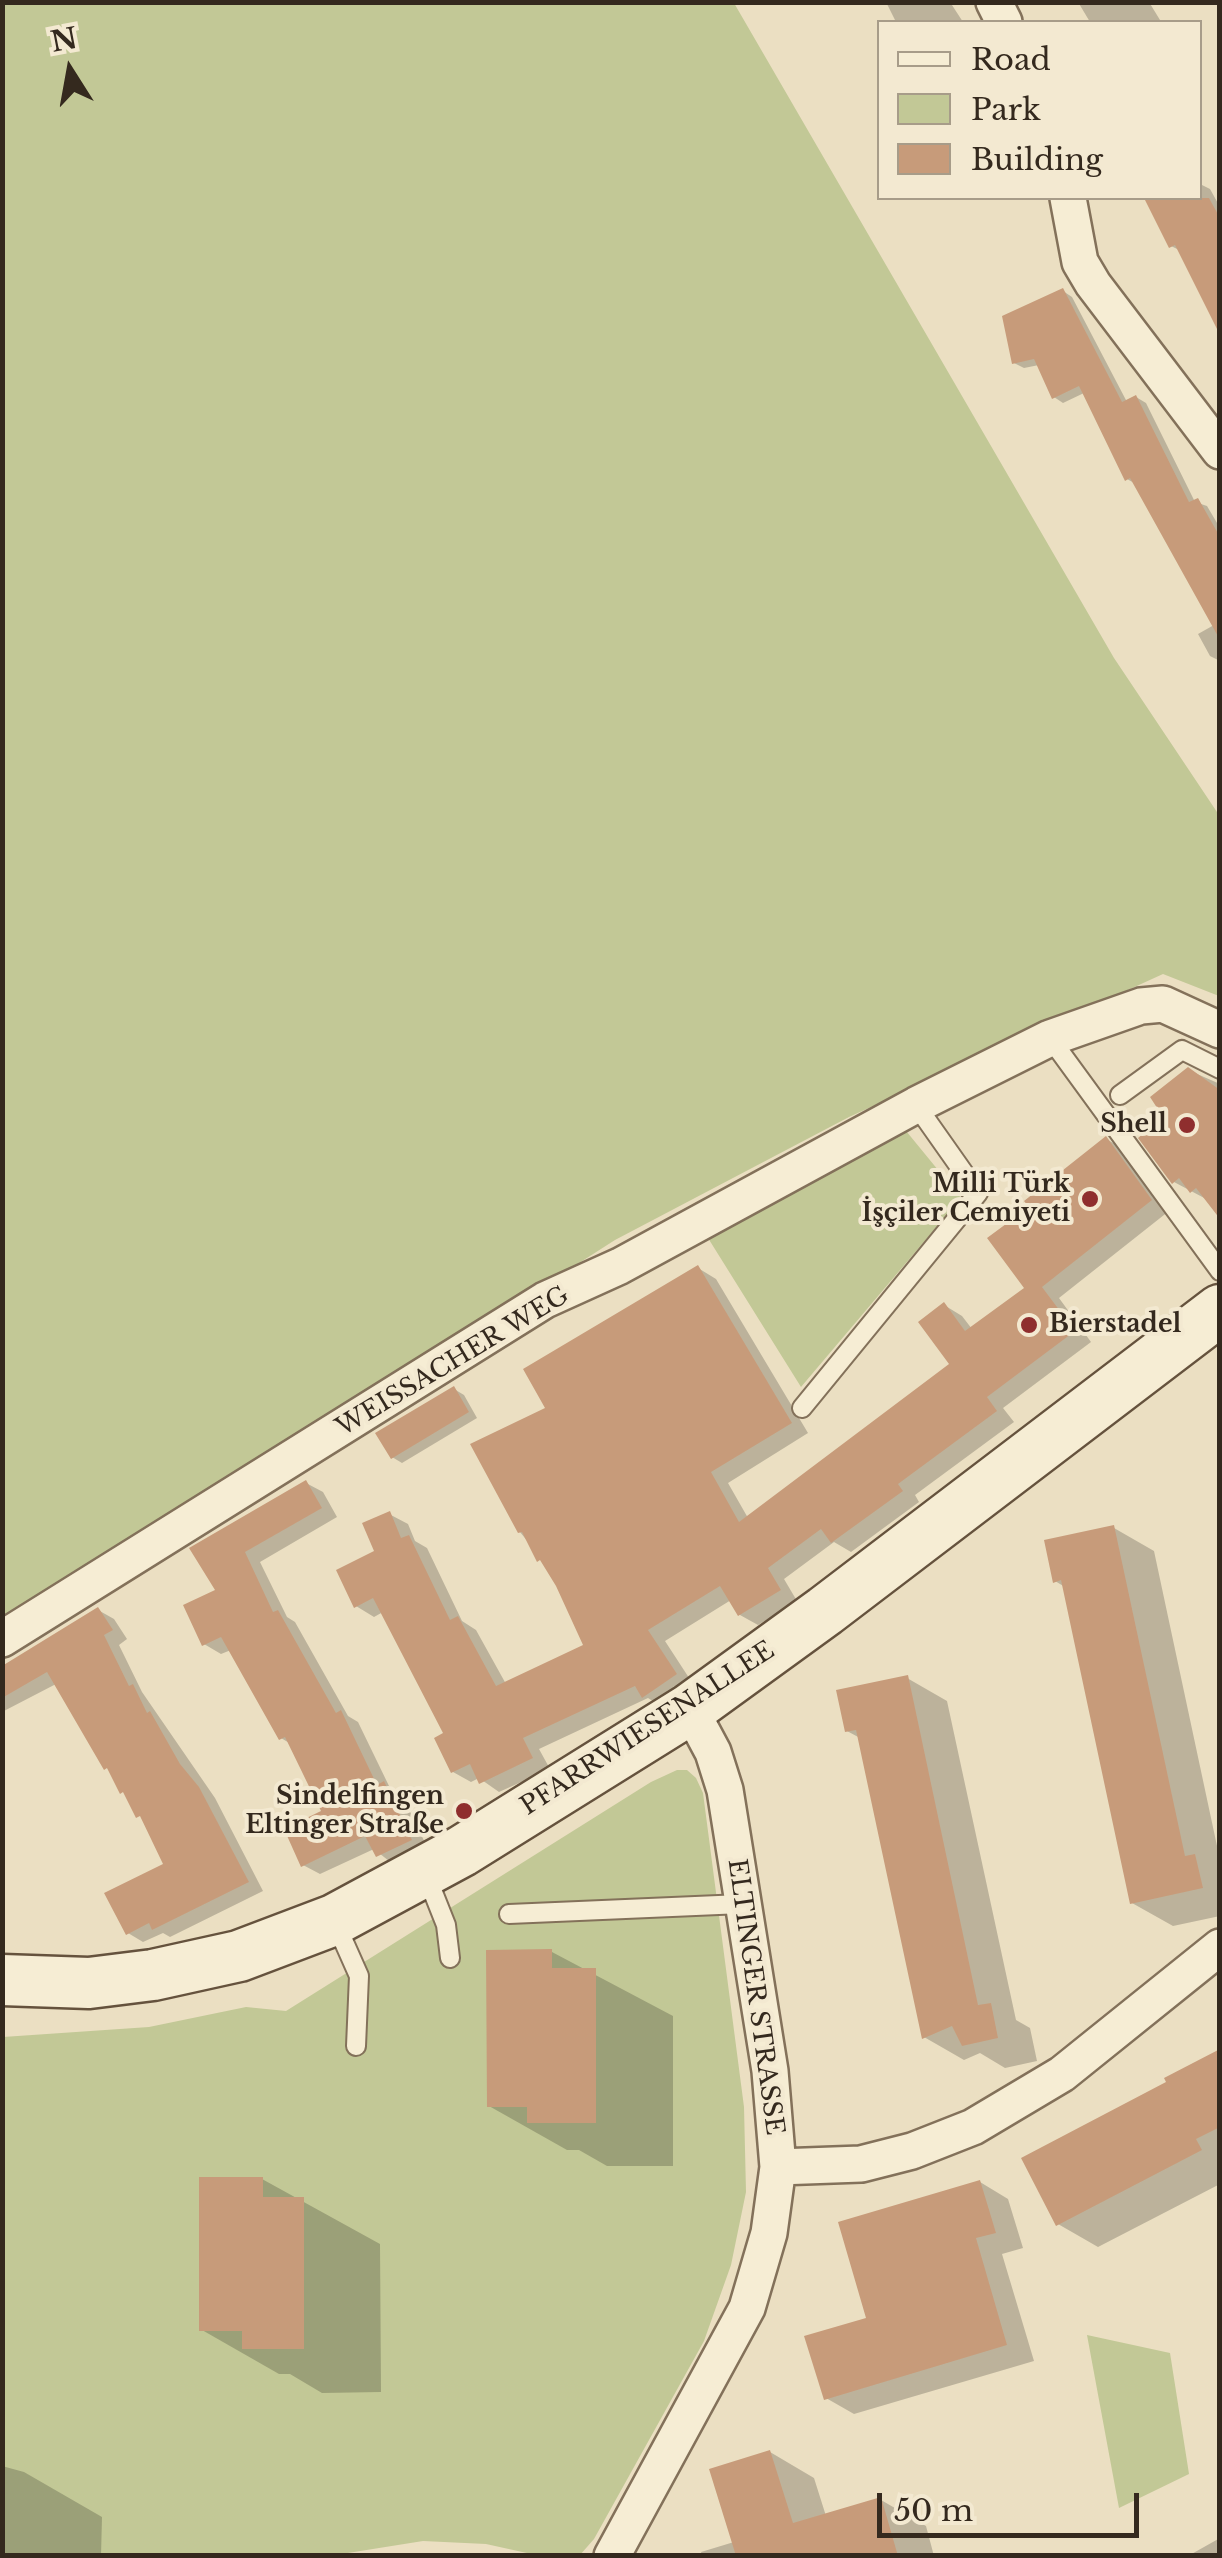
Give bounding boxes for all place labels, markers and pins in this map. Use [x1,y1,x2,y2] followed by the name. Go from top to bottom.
[1100,1110,1167,1140] place label: Shell
[1176,1114,1198,1136] marker: Shell
[861,1170,1070,1229] place label: Milli Türk İşçiler Cemiyeti
[1079,1188,1101,1210] marker: Milli Türk İşçiler Cemiyeti
[1049,1310,1181,1340] place label: Bierstadel
[1018,1314,1040,1336] marker: Bierstadel
[245,1782,444,1841] place label: Sindelfingen Eltinger Straße
[453,1800,475,1822] marker: Sindelfingen Eltinger Straße

